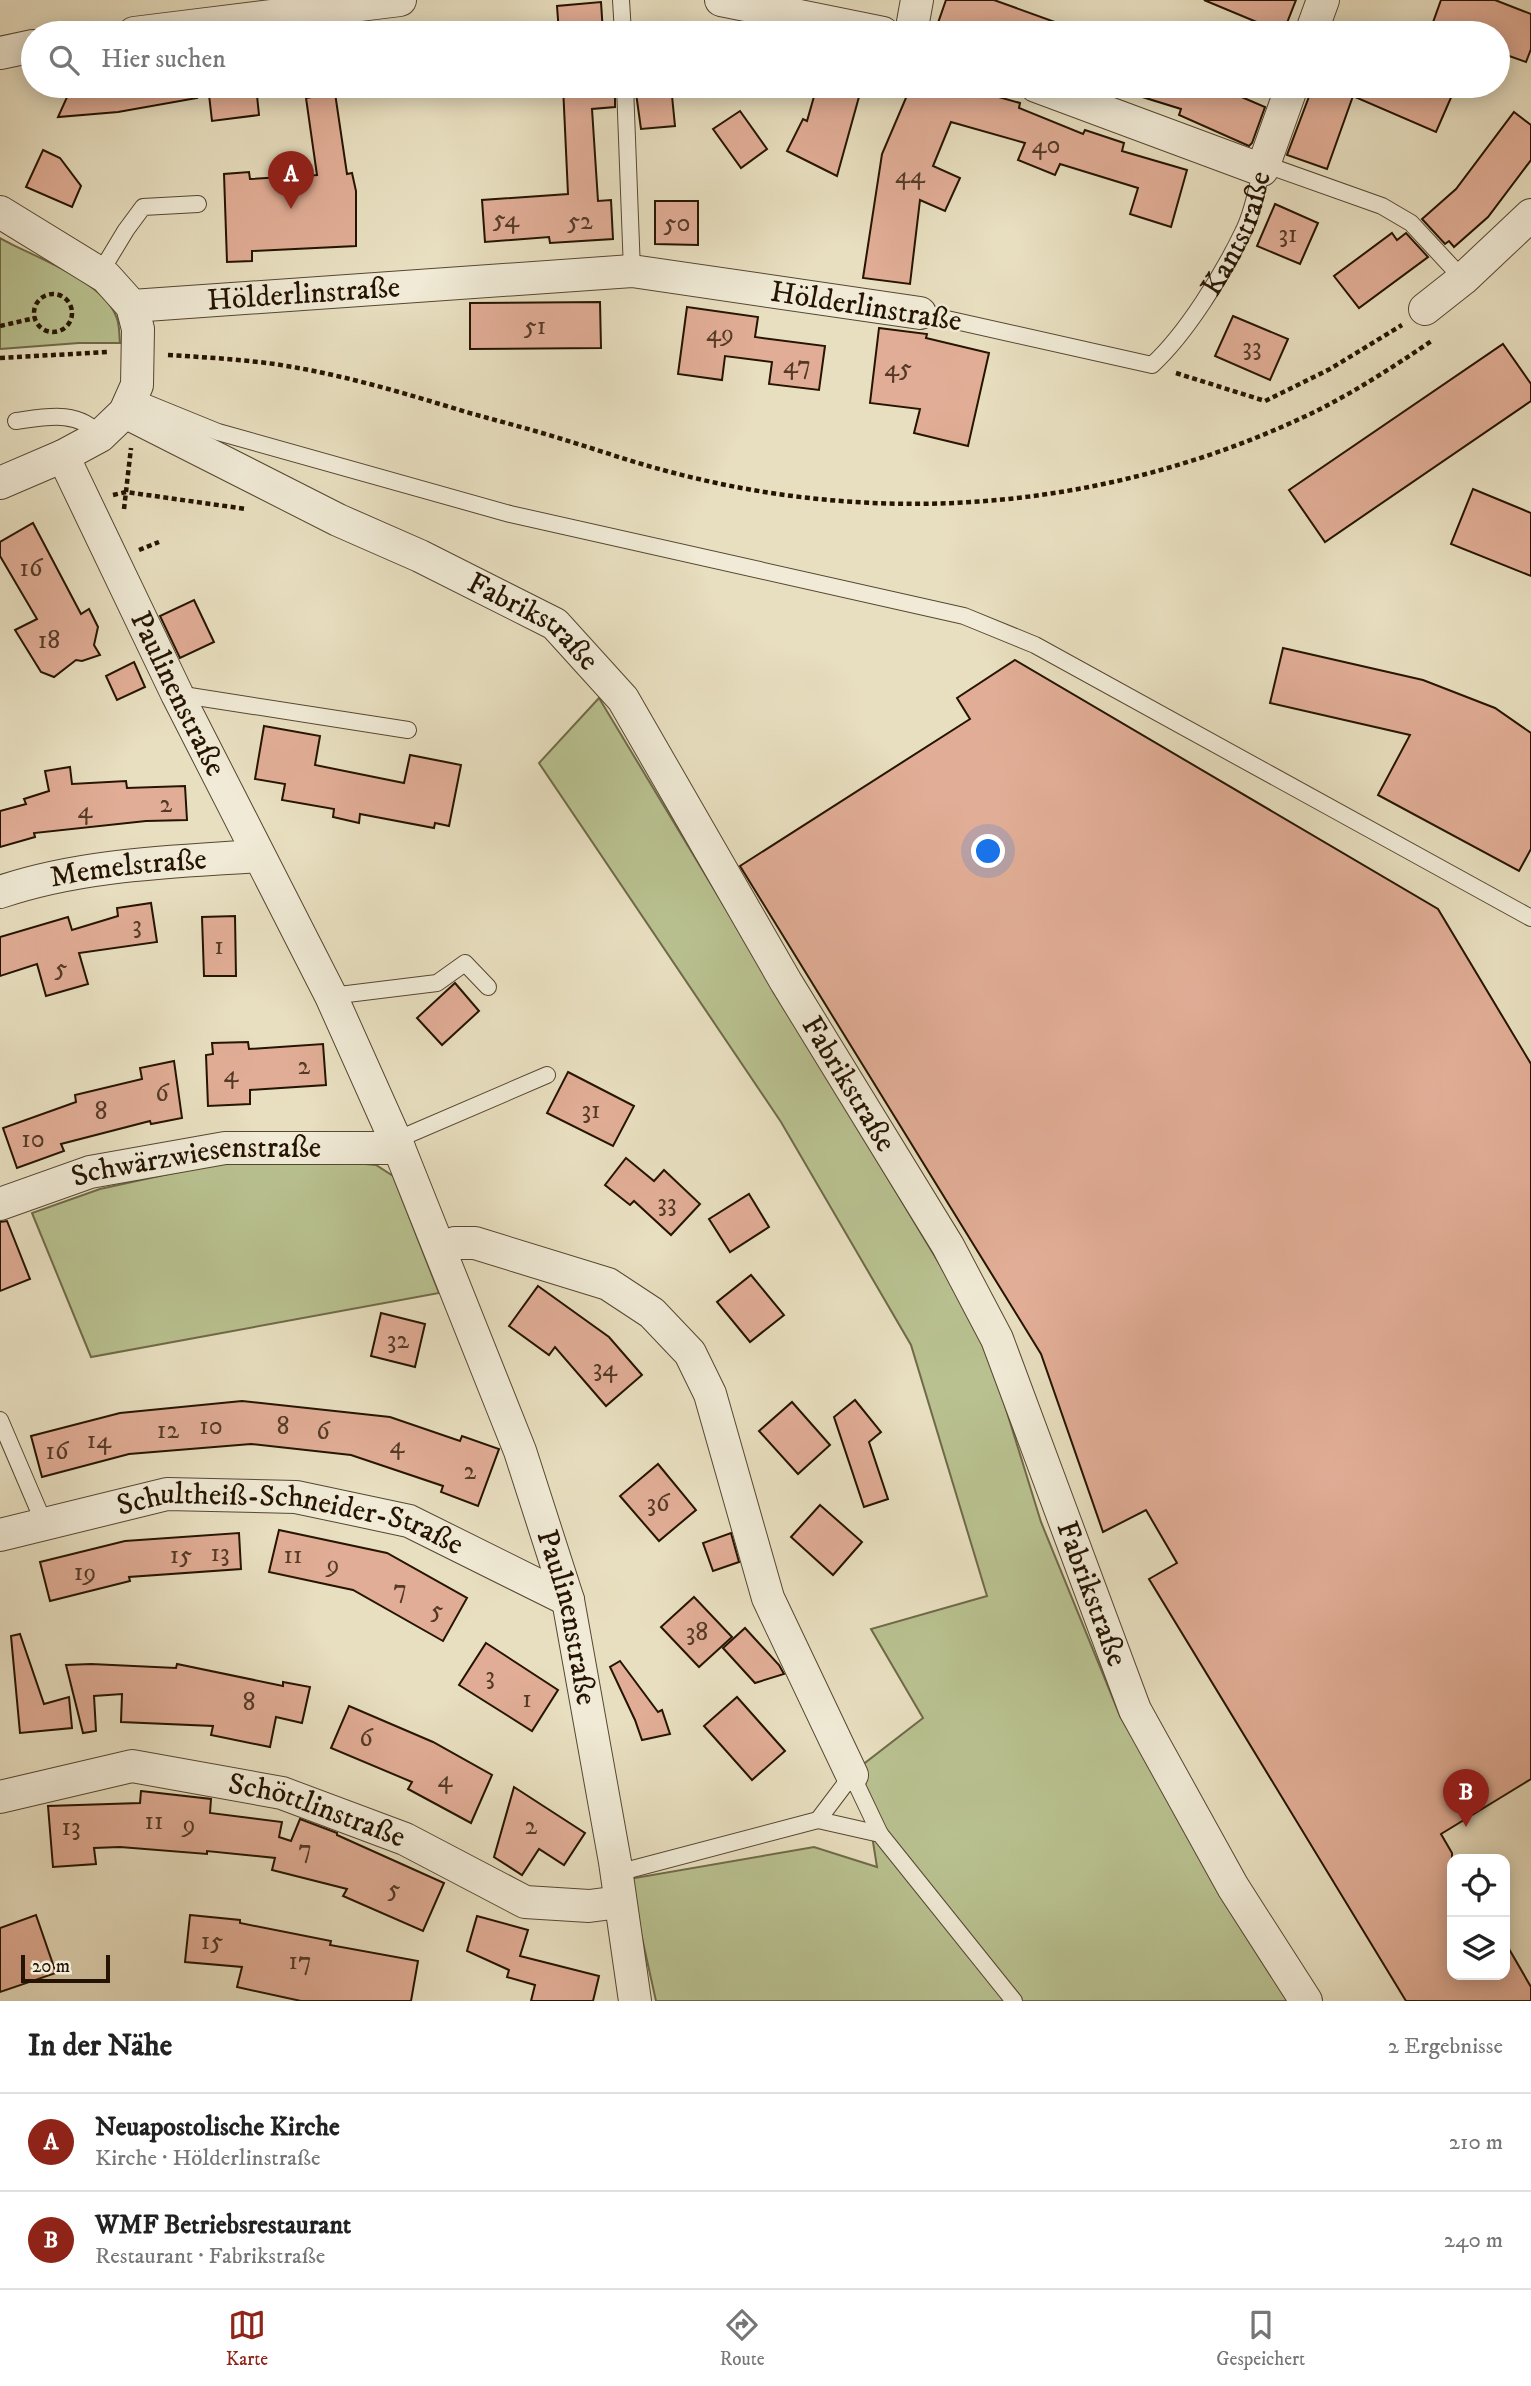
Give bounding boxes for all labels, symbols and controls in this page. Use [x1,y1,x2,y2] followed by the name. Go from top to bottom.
[21,21,1510,98] search box
[45,41,83,79] icon: search
[101,43,226,76] text: Hier suchen
[1032,129,1060,162] house number: 40
[268,151,314,209] pin: A
[895,159,926,192] house number: 44
[1193,167,1279,303] street label: Kantstraße
[493,203,520,236] house number: 54
[567,205,593,238] house number: 52
[664,207,690,240] house number: 50
[1278,218,1298,251] house number: 31
[206,269,401,319] street label: Hölderlinstraße
[768,274,964,340] street label: Hölderlinstraße
[524,310,546,343] house number: 51
[706,317,734,350] house number: 49
[1242,331,1262,364] house number: 33
[783,349,811,382] house number: 47
[884,352,912,385] house number: 45
[20,552,44,585] house number: 16
[461,564,607,678] street label: Fabrikstraße
[122,605,234,782] street label: Paulinenstraße
[38,624,60,657] house number: 18
[160,788,173,821] house number: 2
[78,794,94,827] house number: 4
[971,834,1005,868] your location
[47,841,208,896] street label: Memelstraße
[132,909,142,942] house number: 3
[214,930,224,963] house number: 1
[55,952,68,985] house number: 5
[793,1009,904,1158] street label: Fabrikstraße
[298,1050,311,1083] house number: 2
[224,1058,240,1091] house number: 4
[155,1077,170,1110] house number: 6
[581,1094,601,1127] house number: 31
[94,1095,108,1128] house number: 8
[21,1123,45,1156] house number: 10
[66,1130,321,1196] street label: Schwärzwiesenstraße
[657,1187,677,1220] house number: 33
[387,1324,409,1357] house number: 32
[593,1352,618,1385] house number: 34
[199,1410,223,1443] house number: 10
[276,1410,290,1443] house number: 8
[157,1414,179,1447] house number: 12
[316,1415,331,1448] house number: 6
[87,1424,112,1457] house number: 14
[390,1429,406,1462] house number: 4
[46,1435,70,1468] house number: 16
[464,1455,477,1488] house number: 2
[113,1475,470,1564] street label: Schultheiß-Schneider-Straße
[646,1487,671,1520] house number: 36
[1048,1516,1136,1671] street label: Fabrikstraße
[528,1525,605,1708] street label: Paulinenstraße
[210,1537,230,1570] house number: 13
[170,1539,192,1572] house number: 15
[283,1539,303,1572] house number: 11
[325,1548,339,1581] house number: 9
[74,1556,96,1589] house number: 19
[393,1573,407,1606] house number: 7
[431,1594,444,1627] house number: 5
[686,1616,708,1649] house number: 38
[485,1660,495,1693] house number: 3
[522,1683,532,1716] house number: 1
[242,1686,256,1719] house number: 8
[359,1722,374,1755] house number: 6
[438,1763,454,1796] house number: 4
[225,1765,411,1856] street label: Schöttlinstraße
[1443,1769,1489,1827] pin: B
[144,1805,164,1838] house number: 11
[181,1808,195,1841] house number: 9
[525,1810,538,1843] house number: 2
[61,1811,81,1844] house number: 13
[298,1833,312,1866] house number: 7
[1447,1854,1510,1980] map controls
[1447,1854,1510,1917] button: locate
[388,1873,401,1906] house number: 5
[1447,1917,1510,1980] button: layers
[201,1925,223,1958] house number: 15
[288,1945,312,1978] house number: 17
[21,1952,110,1984] scale bar
[32,1955,70,1978] text: 20 m
[28,2028,172,2065] text: In der Nähe
[1388,2032,1503,2061] text: 2 Ergebnisse
[95,2111,340,2144] text: Neuapostolische Kirche
[44,2128,58,2157] text: A
[1449,2128,1503,2157] text: 210 m
[95,2144,320,2173] text: Kirche · Hölderlinstraße
[95,2209,351,2242] text: WMF Betriebsrestaurant
[44,2226,58,2255] text: B
[1444,2226,1503,2255] text: 240 m
[95,2242,325,2271] text: Restaurant · Fabrikstraße
[226,2306,268,2371] tab: Karte
[720,2306,765,2371] tab: Route
[1216,2306,1305,2371] tab: Gespeichert

